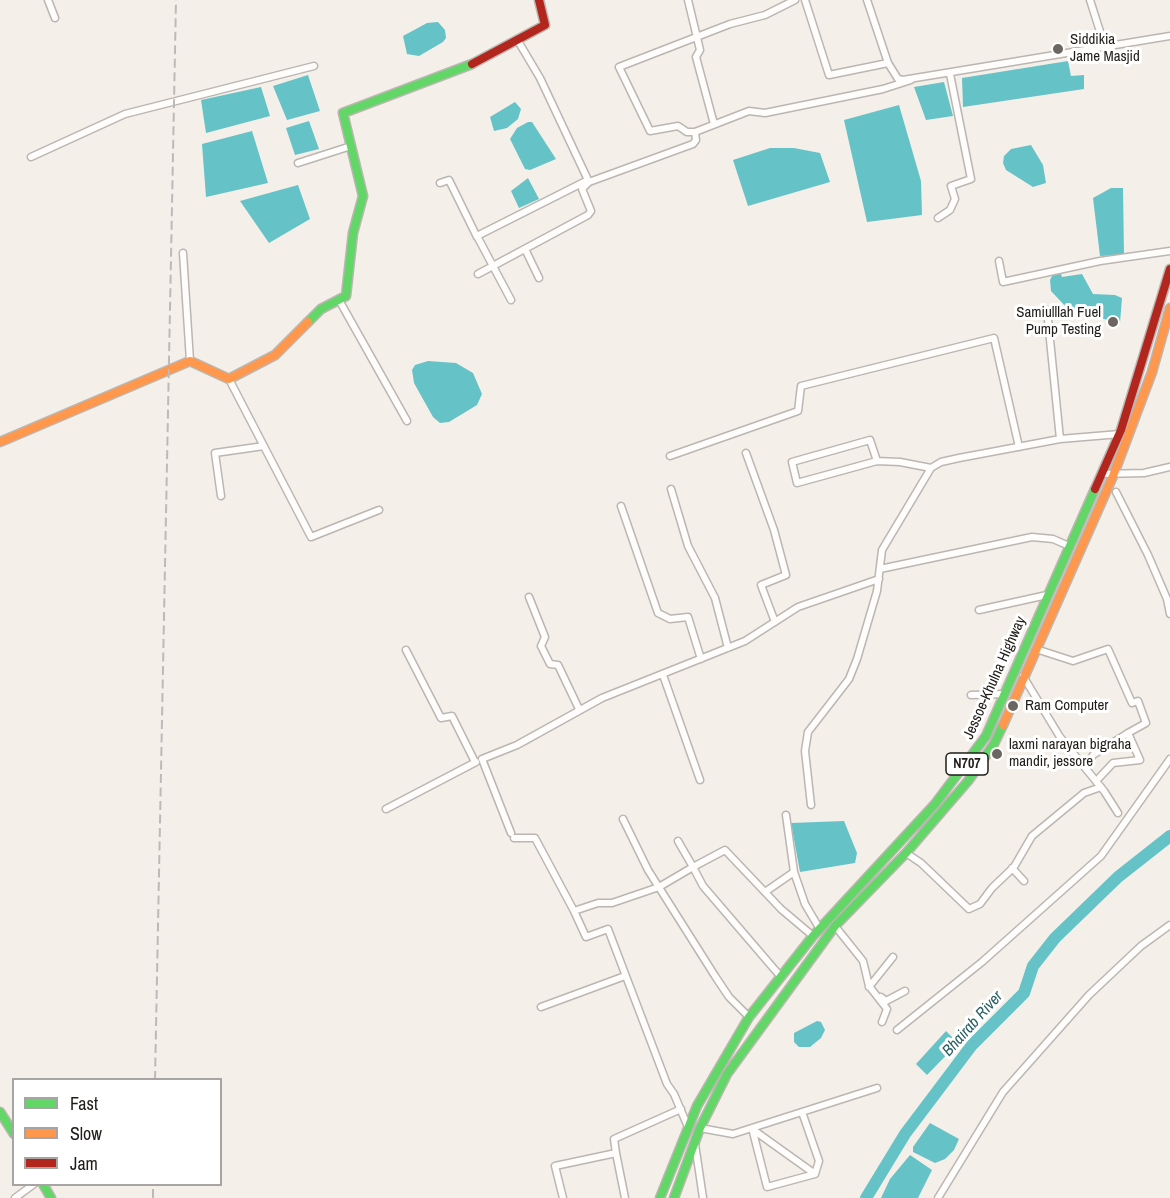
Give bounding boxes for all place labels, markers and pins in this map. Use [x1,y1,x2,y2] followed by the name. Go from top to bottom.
[1070,31,1140,66] place label: Siddikia Jame Masjid
[1051,42,1065,56] marker: Siddikia Jame Masjid
[1016,304,1101,339] place label: Samiulllah Fuel Pump Testing
[1106,315,1120,329] marker: Samiulllah Fuel Pump Testing
[1025,697,1108,715] place label: Ram Computer
[1006,699,1020,713] marker: Ram Computer
[1009,736,1131,771] place label: laxmi narayan bigraha mandir, jessore
[990,747,1004,761] marker: laxmi narayan bigraha mandir, jessore

